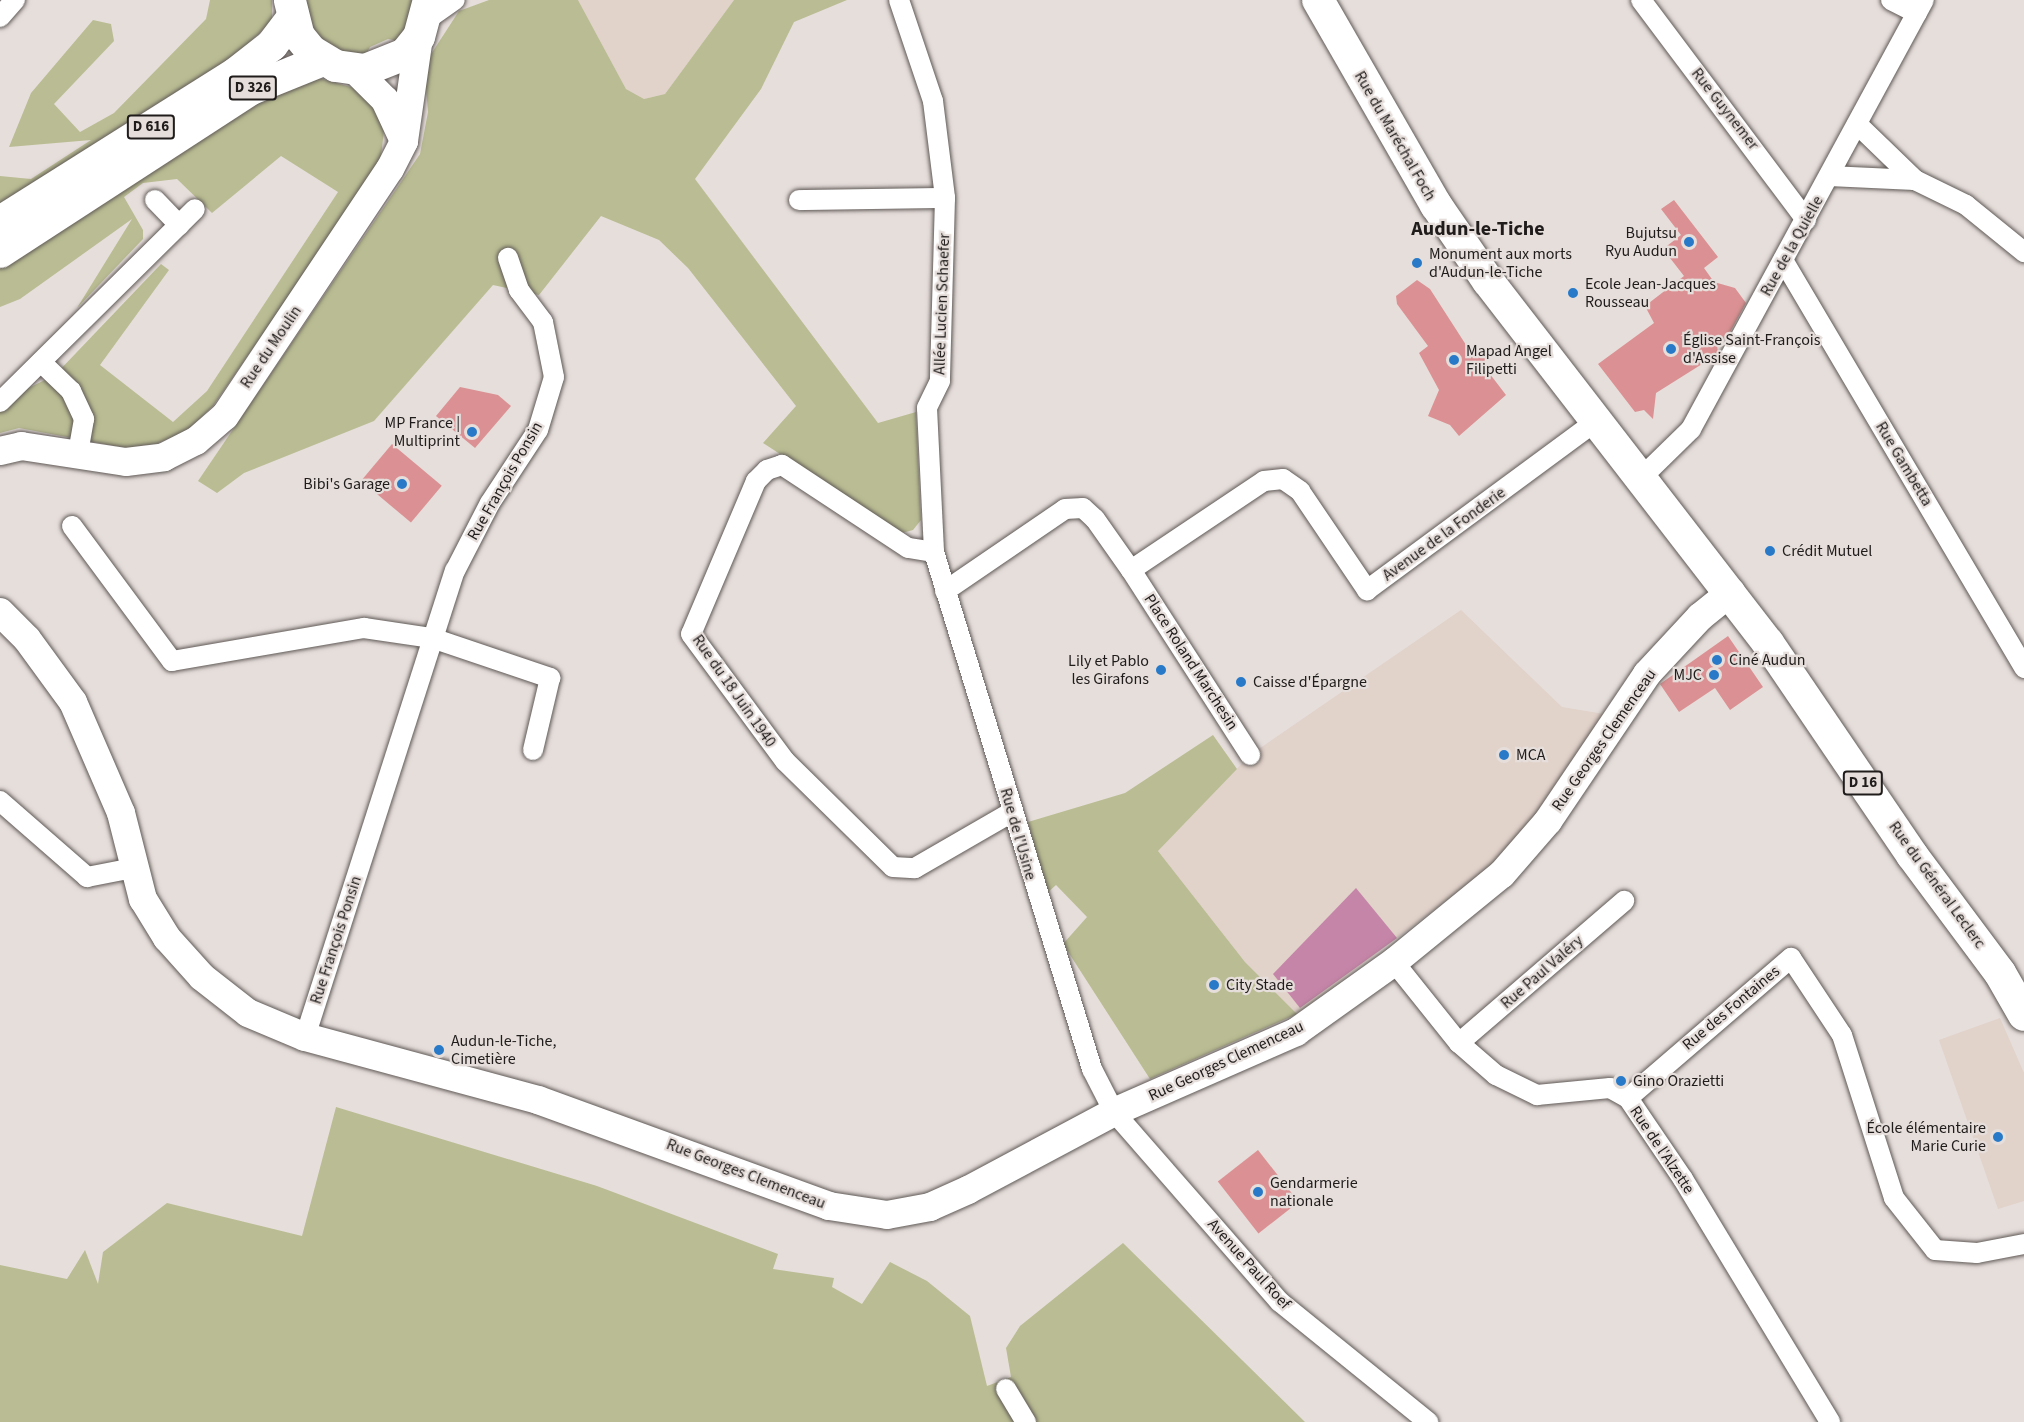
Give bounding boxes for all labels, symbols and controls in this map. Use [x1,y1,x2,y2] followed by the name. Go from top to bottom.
[1687,64,1763,154] street label: Rue Guynemer
[1350,68,1440,204] street label: Rue du Maréchal Foch
[228,76,278,100] road number: D 326
[126,115,176,139] road number: D 616
[1757,193,1827,299] street label: Rue de la Quielle
[1411,217,1545,241] district label: Audun-le-Tiche
[1605,223,1677,261] place label: Bujutsu Ryu Audun
[930,233,954,375] street label: Allée Lucien Schaefer
[1682,235,1696,249] marker: Bujutsu Ryu Audun
[1429,244,1572,282] place label: Monument aux morts d'Audun-le-Tiche
[1410,256,1424,270] marker: Monument aux morts d'Audun-le-Tiche
[1585,274,1716,312] place label: Ecole Jean-Jacques Rousseau
[1566,286,1580,300] marker: Ecole Jean-Jacques Rousseau
[236,302,306,392] street label: Rue du Moulin
[1683,330,1820,368] place label: Église Saint-François d'Assise
[1466,341,1552,379] place label: Mapad Angel Filipetti
[1664,342,1678,356] marker: Église Saint-François d'Assise
[1447,353,1461,367] marker: Mapad Angel Filipetti
[385,413,460,451] place label: MP France | Multiprint
[463,418,547,544] street label: Rue François Ponsin
[1871,418,1937,510] street label: Rue Gambetta
[465,425,479,439] marker: MP France | Multiprint
[303,474,390,494] place label: Bibi's Garage
[395,477,409,491] marker: Bibi's Garage
[1379,483,1509,585] street label: Avenue de la Fonderie
[1782,541,1872,561] place label: Crédit Mutuel
[1763,544,1777,558] marker: Crédit Mutuel
[1140,590,1242,734] street label: Place Roland Marchesin
[688,631,780,751] street label: Rue du 18 Juin 1940
[1729,650,1806,670] place label: Ciné Audun
[1068,651,1149,689] place label: Lily et Pablo les Girafons
[1710,653,1724,667] marker: Ciné Audun
[1154,663,1168,677] marker: Lily et Pablo les Girafons
[1548,665,1660,815] street label: Rue Georges Clemenceau
[1674,665,1702,685] place label: MJC
[1707,668,1721,682] marker: MJC
[1253,672,1367,692] place label: Caisse d'Épargne
[1234,675,1248,689] marker: Caisse d'Épargne
[1516,745,1545,765] place label: MCA
[1497,748,1511,762] marker: MCA
[1842,771,1884,795] road number: D 16
[996,786,1040,882] street label: Rue de l'Usine
[1884,818,1990,952] street label: Rue du Général Leclerc
[306,874,366,1006] street label: Rue François Ponsin
[1497,931,1587,1013] street label: Rue Paul Valéry
[1678,962,1784,1054] street label: Rue des Fontaines
[1226,975,1293,995] place label: City Stade
[1207,978,1221,992] marker: City Stade
[1145,1017,1307,1105] street label: Rue Georges Clemenceau
[451,1031,556,1069] place label: Audun-le-Tiche, Cimetière
[432,1043,446,1057] marker: Audun-le-Tiche, Cimetière
[1633,1071,1724,1091] place label: Gino Orazietti
[1614,1074,1628,1088] marker: Gino Orazietti
[1626,1103,1698,1197] street label: Rue de l'Alzette
[1867,1118,1986,1156] place label: École élémentaire Marie Curie
[1991,1130,2005,1144] marker: École élémentaire Marie Curie
[664,1135,828,1213] street label: Rue Georges Clemenceau
[1270,1173,1358,1211] place label: Gendarmerie nationale
[1251,1185,1265,1199] marker: Gendarmerie nationale
[1203,1215,1295,1313] street label: Avenue Paul Roef

